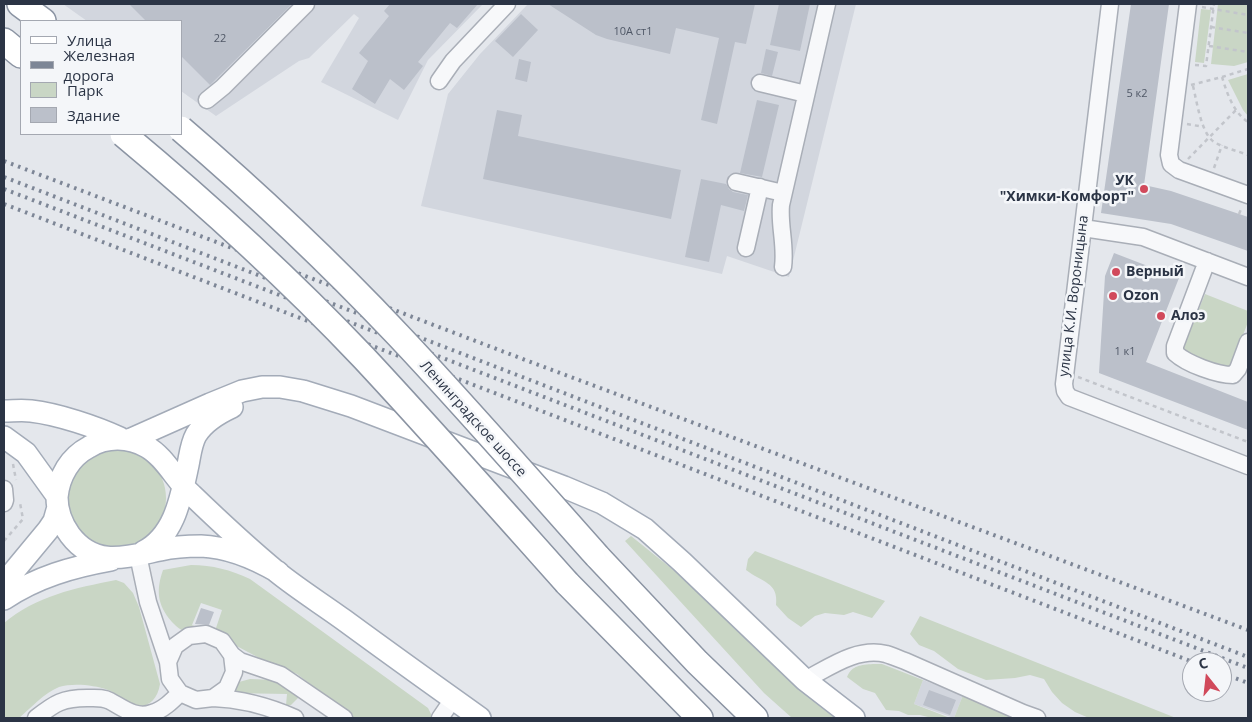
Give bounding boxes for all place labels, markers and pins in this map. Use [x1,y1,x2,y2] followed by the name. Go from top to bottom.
[1000,173,1134,206] place label: УК "Химки-Комфорт"
[1138,183,1150,195] marker: УК "Химки-Комфорт"
[1126,264,1184,280] place label: Верный
[1110,266,1122,278] marker: Верный
[1123,288,1159,304] place label: Ozon
[1107,290,1119,302] marker: Ozon
[1171,308,1206,324] place label: Алоэ
[1155,310,1167,322] marker: Алоэ

